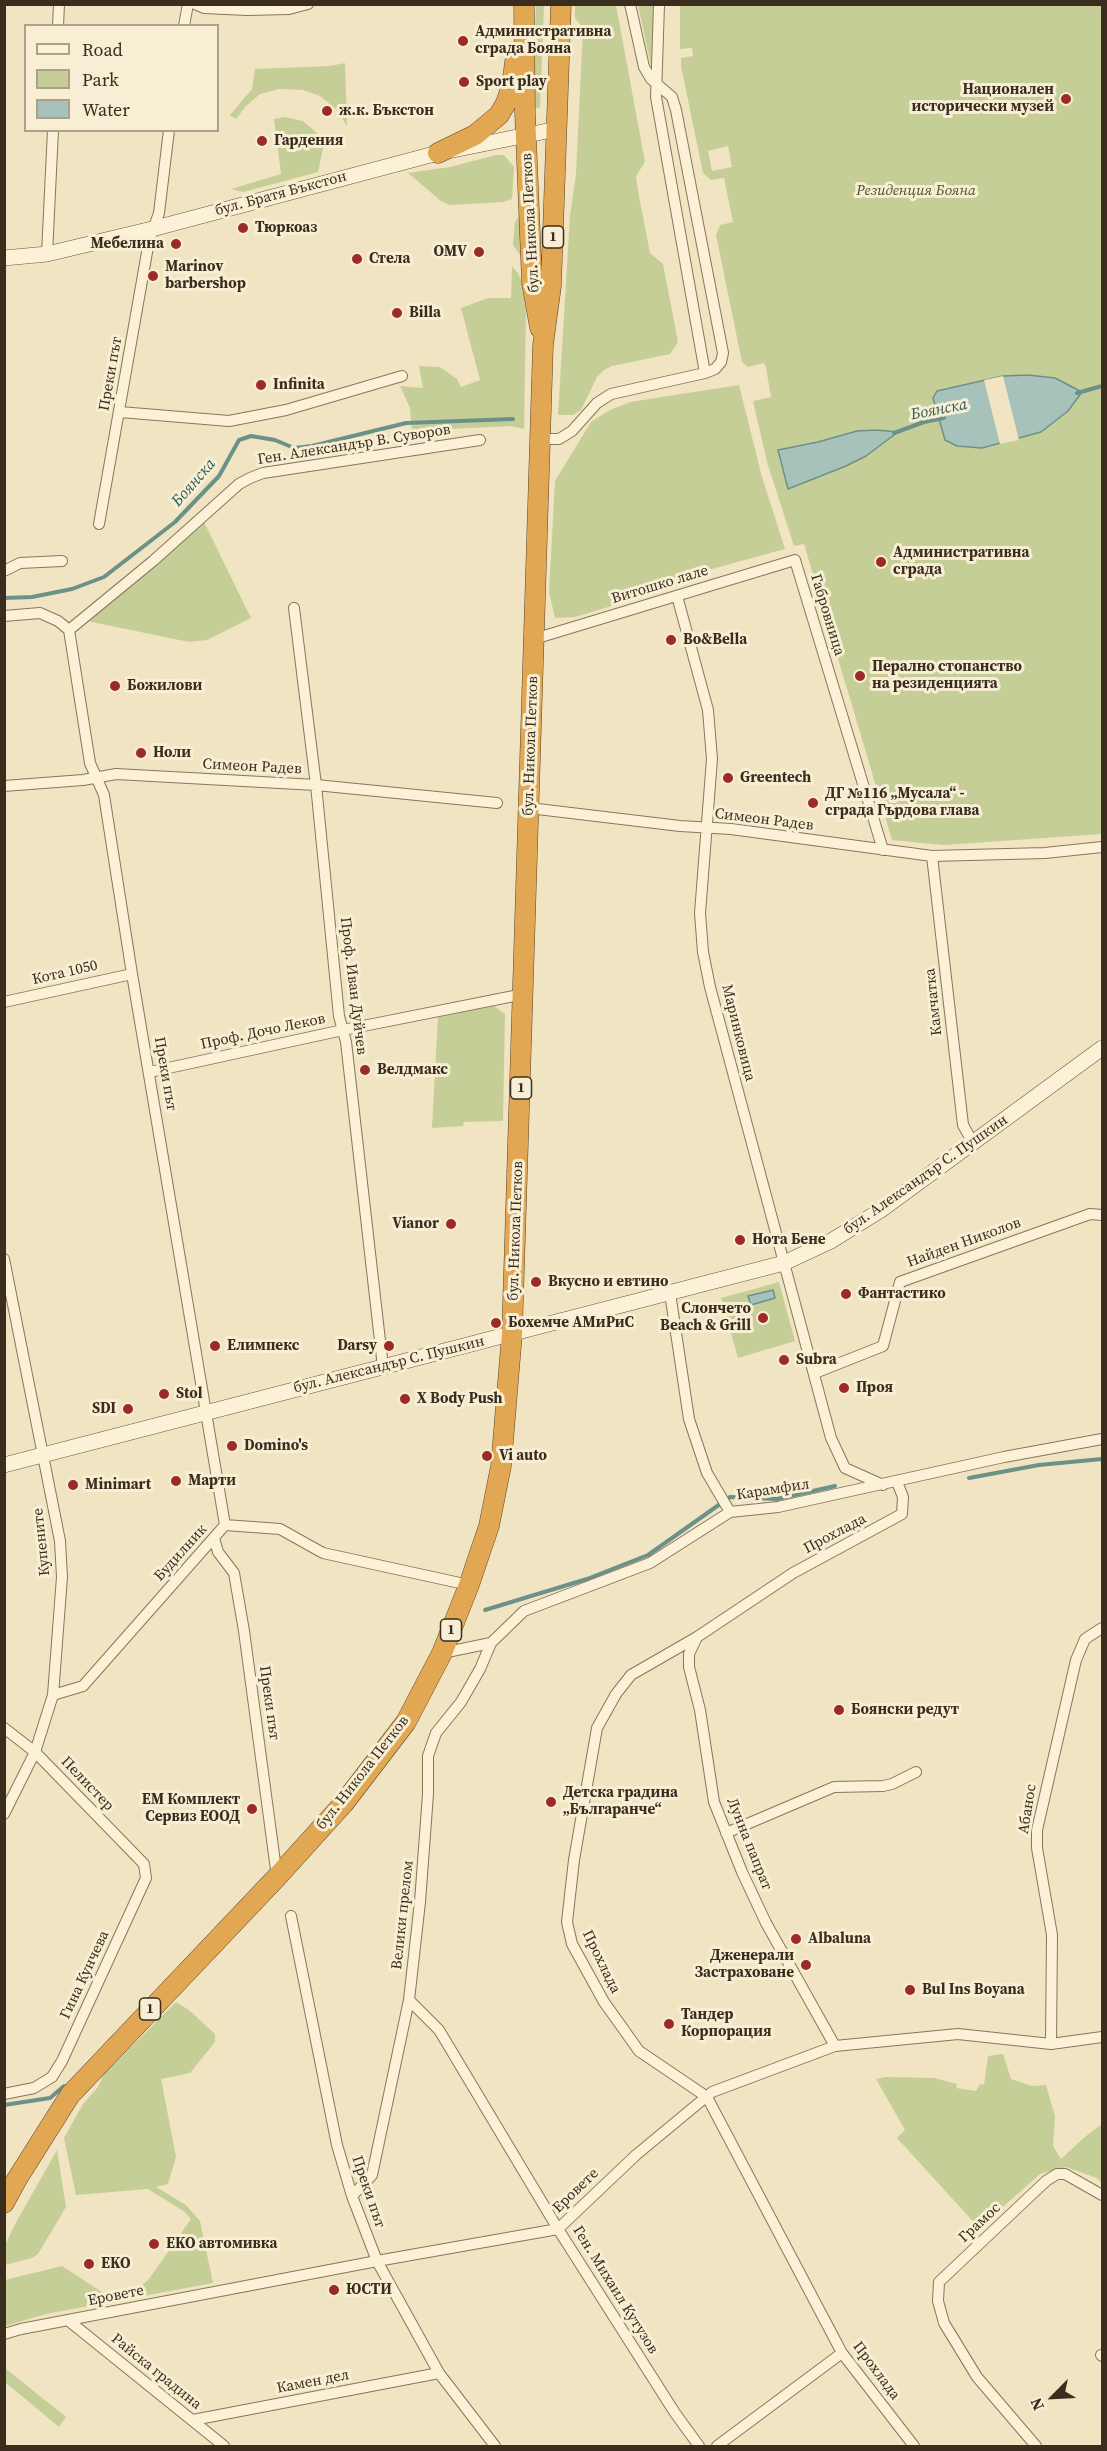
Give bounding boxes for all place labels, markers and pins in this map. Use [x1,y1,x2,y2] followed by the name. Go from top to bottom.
[475,23,611,58] place label: Административна сграда Бояна
[456,34,470,48] marker: Административна сграда Бояна
[476,73,547,91] place label: Sport play
[457,75,471,89] marker: Sport play
[911,81,1054,116] place label: Национален исторически музей
[1059,92,1073,106] marker: Национален исторически музей
[339,102,434,120] place label: ж.к. Бъкстон
[320,104,334,118] marker: ж.к. Бъкстон
[274,132,343,150] place label: Гардения
[255,134,269,148] marker: Гардения
[255,219,317,237] place label: Тюркоаз
[236,221,250,235] marker: Тюркоаз
[91,235,164,253] place label: Мебелина
[169,237,183,251] marker: Мебелина
[433,243,467,261] place label: OMV
[472,245,486,259] marker: OMV
[369,250,410,268] place label: Стела
[350,252,364,266] marker: Стела
[165,258,246,293] place label: Marinov barbershop
[146,269,160,283] marker: Marinov barbershop
[409,304,441,322] place label: Billa
[390,306,404,320] marker: Billa
[273,376,325,394] place label: Infinita
[254,378,268,392] marker: Infinita
[893,544,1029,579] place label: Административна сграда
[874,555,888,569] marker: Административна сграда
[683,631,747,649] place label: Bo&Bella
[664,633,678,647] marker: Bo&Bella
[872,658,1022,693] place label: Перално стопанство на резиденцията
[853,669,867,683] marker: Перално стопанство на резиденцията
[127,677,202,695] place label: Божилови
[108,679,122,693] marker: Божилови
[153,744,191,762] place label: Ноли
[134,746,148,760] marker: Ноли
[740,769,811,787] place label: Greentech
[721,771,735,785] marker: Greentech
[825,785,979,820] place label: ДГ №116 „Мусала“ - сграда Гърдова глава
[806,796,820,810] marker: ДГ №116 „Мусала“ - сграда Гърдова глава
[377,1061,448,1079] place label: Велдмакс
[358,1063,372,1077] marker: Велдмакс
[392,1215,439,1233] place label: Vianor
[444,1217,458,1231] marker: Vianor
[752,1231,826,1249] place label: Нота Бене
[733,1233,747,1247] marker: Нота Бене
[548,1273,669,1291] place label: Вкусно и евтино
[529,1275,543,1289] marker: Вкусно и евтино
[858,1285,946,1303] place label: Фантастико
[839,1287,853,1301] marker: Фантастико
[660,1300,751,1335] place label: Слончето Beach & Grill
[756,1311,770,1325] marker: Слончето Beach & Grill
[508,1314,634,1332] place label: Бохемче АМиРиС
[489,1316,503,1330] marker: Бохемче АМиРиС
[227,1337,299,1355] place label: Елимпекс
[337,1337,377,1355] place label: Darsy
[208,1339,222,1353] marker: Елимпекс
[382,1339,396,1353] marker: Darsy
[796,1351,837,1369] place label: Subra
[777,1353,791,1367] marker: Subra
[856,1379,893,1397] place label: Проя
[837,1381,851,1395] marker: Проя
[176,1385,203,1403] place label: Stol
[157,1387,171,1401] marker: Stol
[417,1390,503,1408] place label: X Body Push
[398,1392,412,1406] marker: X Body Push
[92,1400,116,1418] place label: SDI
[121,1402,135,1416] marker: SDI
[244,1437,308,1455] place label: Domino's
[225,1439,239,1453] marker: Domino's
[499,1447,547,1465] place label: Vi auto
[480,1449,494,1463] marker: Vi auto
[188,1472,236,1490] place label: Марти
[169,1474,183,1488] marker: Марти
[85,1476,151,1494] place label: Minimart
[66,1478,80,1492] marker: Minimart
[851,1701,959,1719] place label: Боянски редут
[832,1703,846,1717] marker: Боянски редут
[563,1784,678,1819] place label: Детска градина „Българанче“
[142,1791,240,1826] place label: ЕМ Комплект Сервиз ЕООД
[544,1795,558,1809] marker: Детска градина „Българанче“
[245,1802,259,1816] marker: ЕМ Комплект Сервиз ЕООД
[808,1930,871,1948] place label: Albaluna
[789,1932,803,1946] marker: Albaluna
[695,1947,794,1982] place label: Дженерали Застраховане
[799,1958,813,1972] marker: Дженерали Застраховане
[922,1981,1025,1999] place label: Bul Ins Boyana
[903,1983,917,1997] marker: Bul Ins Boyana
[681,2006,772,2041] place label: Тандер Корпорация
[662,2017,676,2031] marker: Тандер Корпорация
[166,2235,277,2253] place label: EKO автомивка
[147,2237,161,2251] marker: EKO автомивка
[101,2255,130,2273] place label: EKO
[82,2257,96,2271] marker: EKO
[346,2281,392,2299] place label: ЮСТИ
[327,2283,341,2297] marker: ЮСТИ

